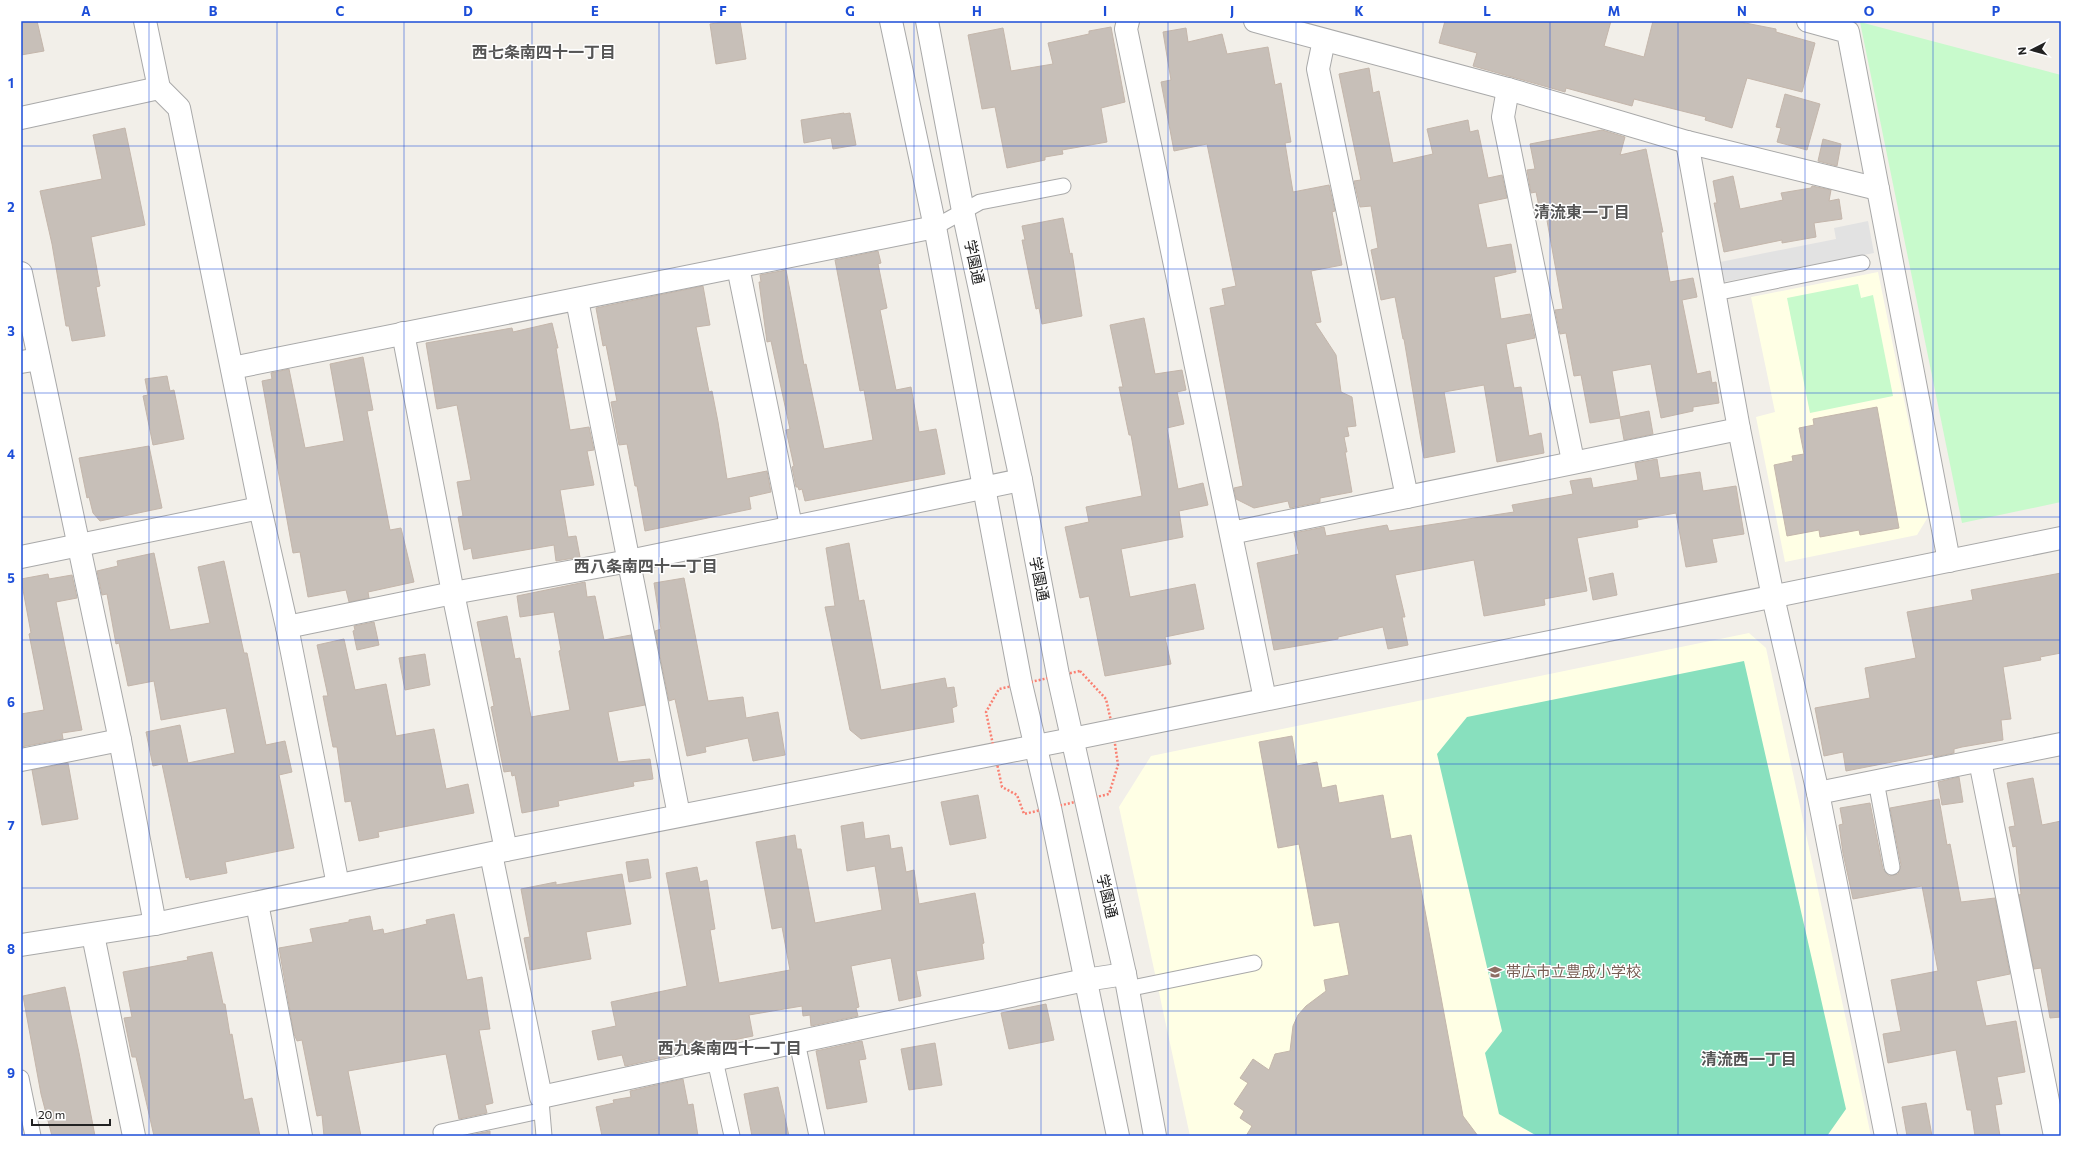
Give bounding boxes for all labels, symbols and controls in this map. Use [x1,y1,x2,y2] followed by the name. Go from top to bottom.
[81,3,91,19] text: A
[209,3,218,19] text: B
[336,3,345,19] text: C
[463,3,473,19] text: D
[591,3,599,19] text: E
[719,3,727,19] text: F
[845,3,855,19] text: G
[972,3,982,19] text: H
[1103,3,1107,19] text: I
[1230,3,1234,19] text: J
[1354,3,1364,19] text: K
[1483,3,1491,19] text: L
[1608,3,1620,19] text: M
[1737,3,1747,19] text: N
[1864,3,1875,19] text: O
[1992,3,2001,19] text: P
[2012,30,2052,70] north arrow
[472,42,616,61] district label: 西七条南四十一丁目
[2015,46,2028,56] text: N
[8,75,14,91] text: 1
[7,199,15,215] text: 2
[1534,202,1630,221] district label: 清流東一丁目
[961,238,988,286] street label: 学園通
[7,323,15,339] text: 3
[7,446,15,462] text: 4
[1027,555,1053,603] street label: 学園通
[574,556,718,575] district label: 西八条南四十一丁目
[7,570,15,586] text: 5
[7,694,15,710] text: 6
[7,817,15,833] text: 7
[1094,872,1122,920] street label: 学園通
[7,941,15,957] text: 8
[1506,962,1641,980] place label: 帯広市立豊成小学校
[1487,964,1503,980] school or university icon: 帯広市立豊成小学校
[658,1038,802,1057] district label: 西九条南四十一丁目
[1701,1049,1797,1068] district label: 清流西一丁目
[7,1065,15,1081] text: 9
[32,1101,110,1127] scale bar
[38,1107,65,1121] text: 20 m

